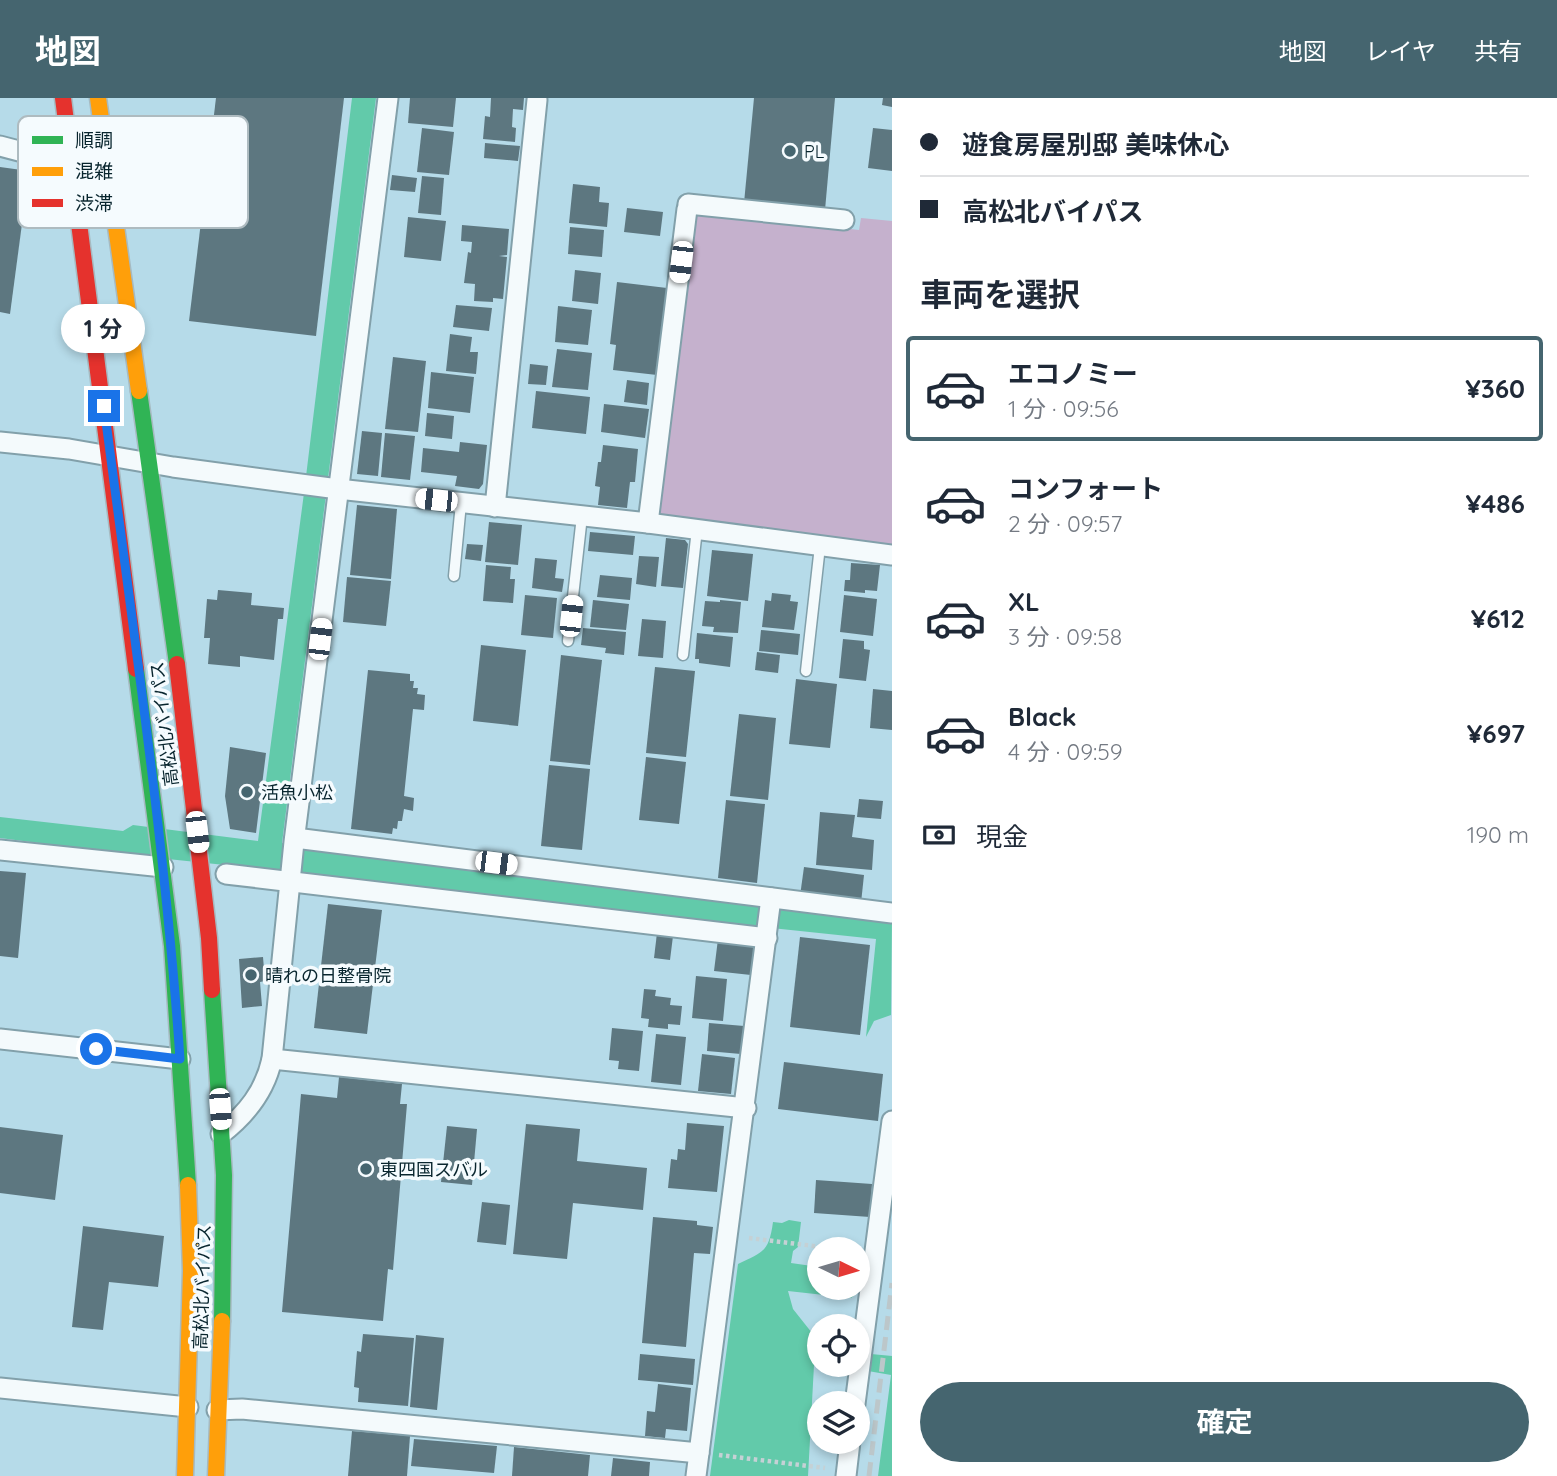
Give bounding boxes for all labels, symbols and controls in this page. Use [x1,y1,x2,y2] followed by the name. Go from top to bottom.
[35,30,101,71] text: 地図
[1279,36,1327,66] text: 地図
[1365,36,1436,66] text: レイヤ
[1474,36,1522,66] text: 共有
[18,116,248,228] legend
[75,128,113,152] text: 順調
[962,128,1229,161] text: 遊食房屋別邸 美味休心
[804,140,825,163] place label: PL
[782,143,798,159] marker: PL
[75,159,113,183] text: 混雑
[75,191,113,215] text: 渋滞
[962,195,1143,228] text: 高松北バイパス
[669,240,694,284] car
[920,274,1080,314] text: 車両を選択
[62,304,146,354] callout: 1 分
[84,314,122,343] text: 1 分
[924,357,987,420] icon: car
[1008,357,1138,390] text: エコノミー
[1465,372,1525,405] text: ¥360
[88,390,120,422] route end
[1008,394,1119,423] text: 1 分 · 09:56
[924,472,987,535] icon: car
[1008,472,1163,505] text: コンフォート
[415,487,458,513] car
[1466,487,1525,520] text: ¥486
[1008,509,1122,538] text: 2 分 · 09:57
[1008,585,1040,618] text: XL
[924,587,987,650] icon: car
[559,594,584,638] car
[1471,602,1525,635] text: ¥612
[308,617,333,661] car
[1008,622,1122,651] text: 3 分 · 09:58
[145,660,183,788] street label: 高松北バイパス
[1008,700,1077,733] text: Black
[924,702,987,765] icon: car
[1467,717,1525,750] text: ¥697
[1008,737,1123,766] text: 4 分 · 09:59
[261,781,333,804] place label: 活魚小松
[239,784,255,800] marker: 活魚小松
[185,810,210,854] car
[920,816,958,854] icon: cash
[976,820,1028,853] text: 現金
[1467,820,1529,849] text: 190 m
[474,850,519,876] car
[265,964,391,987] place label: 晴れの日整骨院
[243,967,259,983] marker: 晴れの日整骨院
[80,1033,112,1065] route start
[209,1087,232,1131] car
[380,1158,488,1181] place label: 東四国スバル
[358,1161,374,1177] marker: 東四国スバル
[188,1224,216,1350] street label: 高松北バイパス
[807,1237,870,1300] north arrow
[807,1237,870,1454] map controls
[807,1314,870,1377] button: locate
[920,1382,1529,1462] button: 確定
[807,1391,870,1454] button: layers

